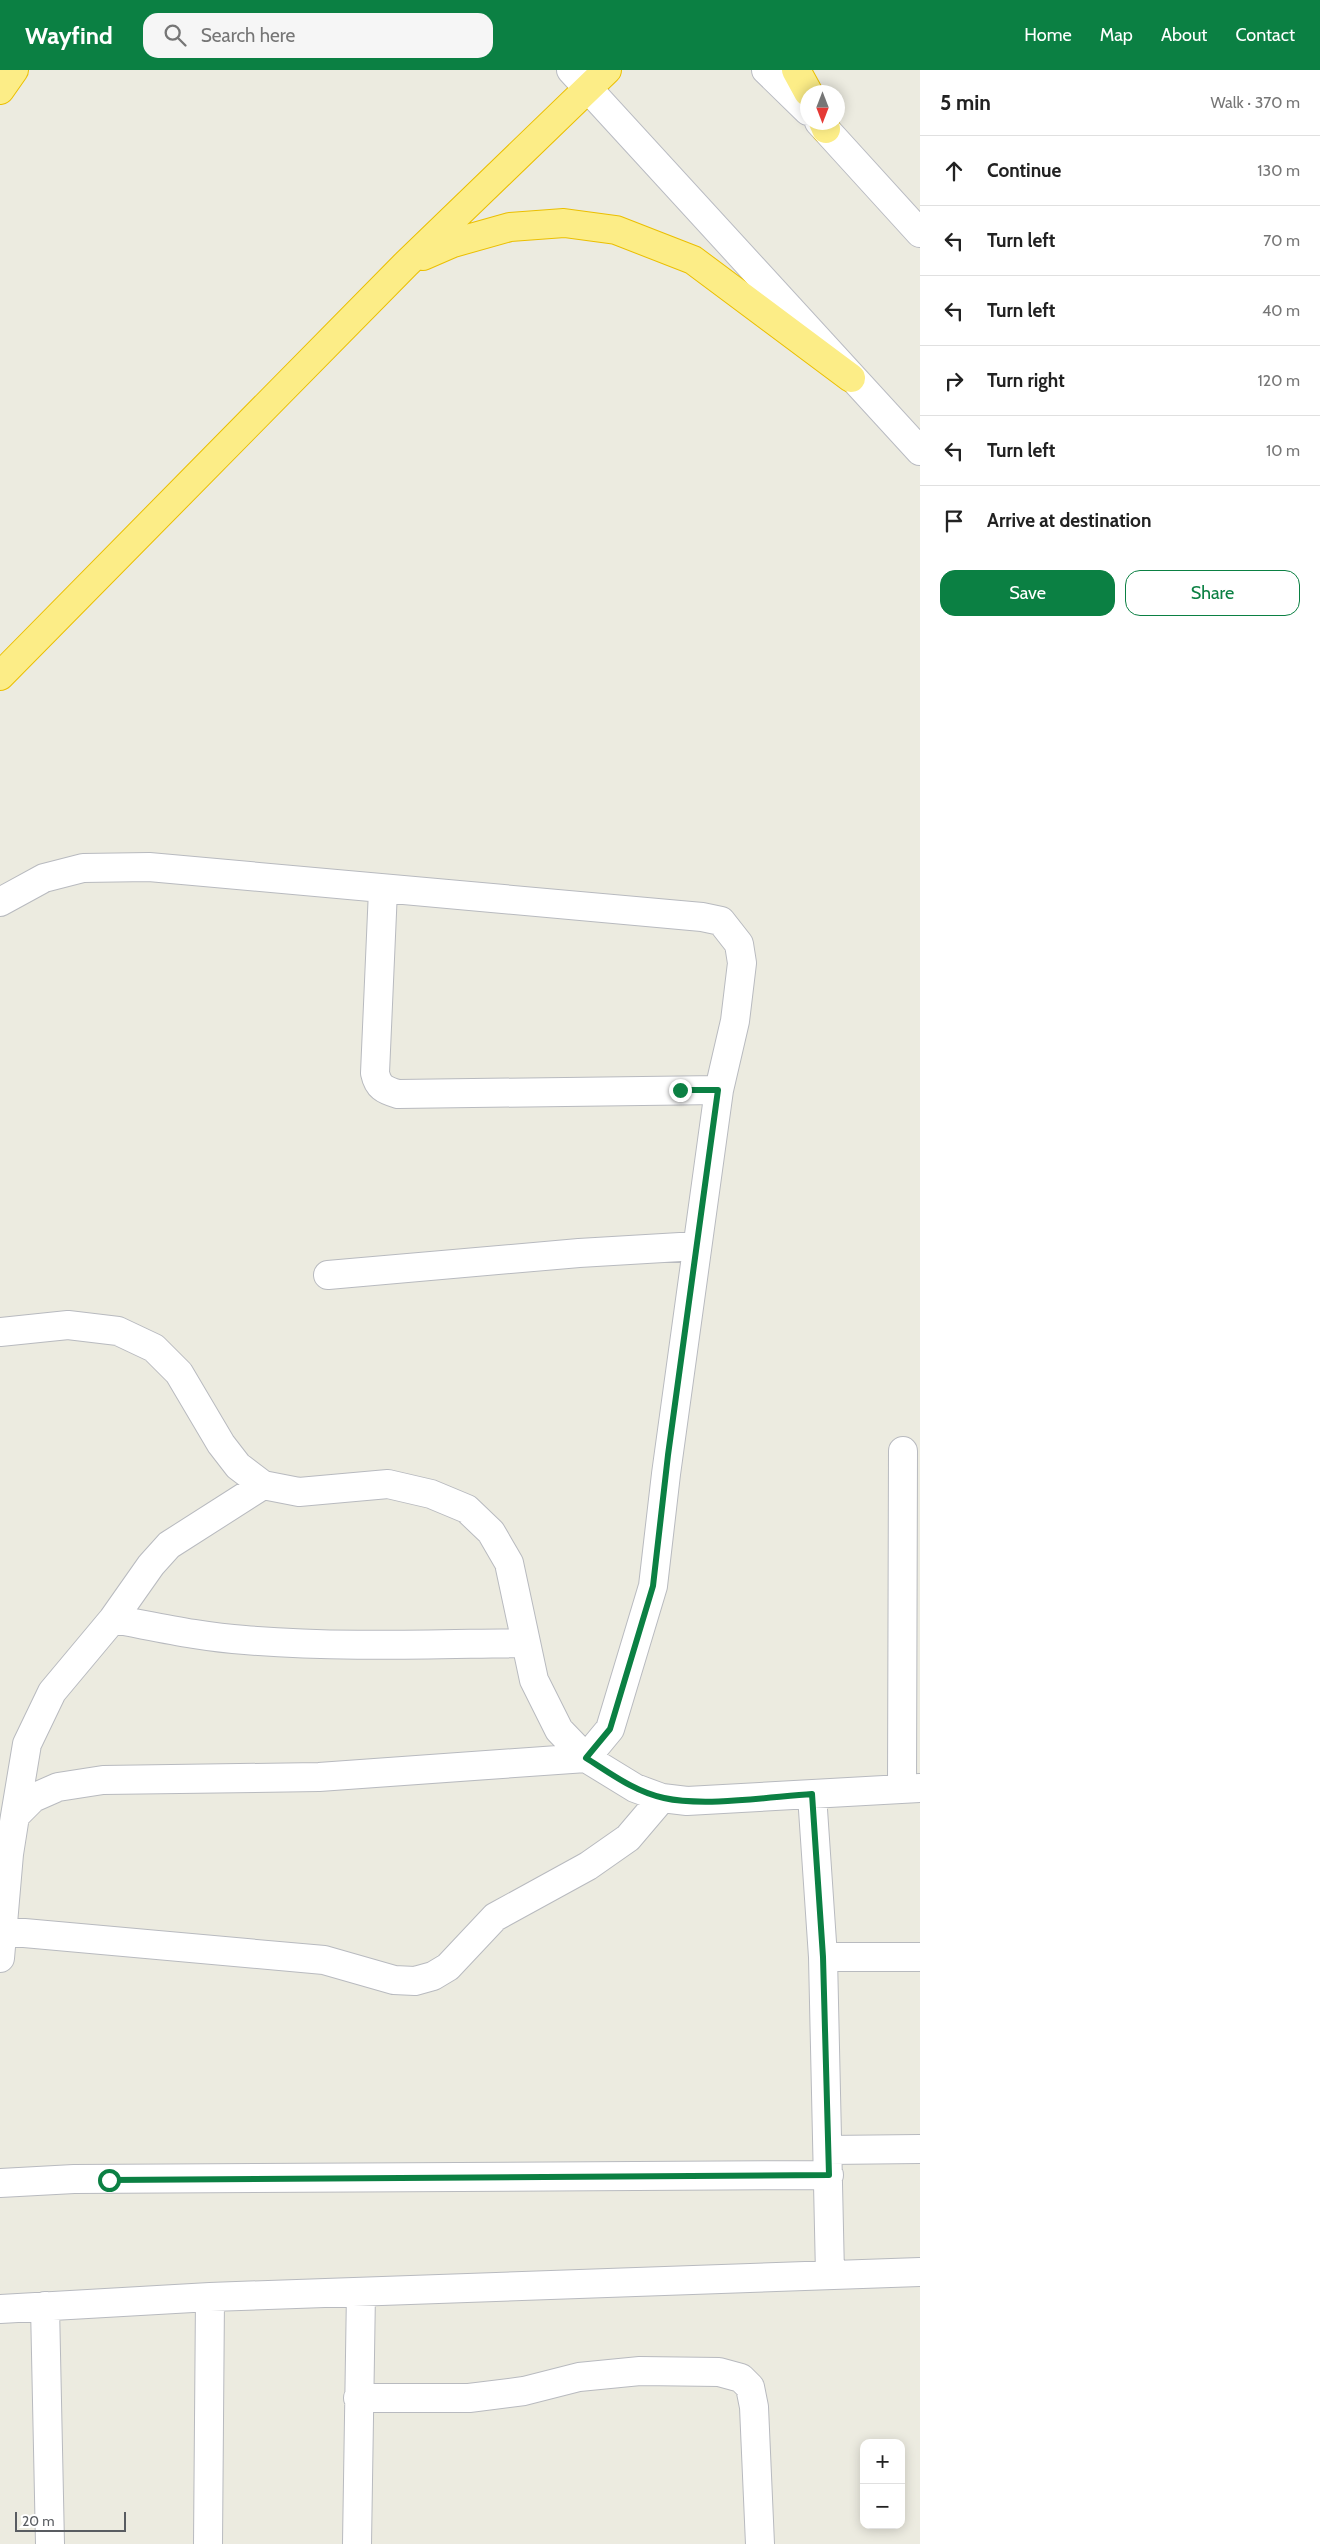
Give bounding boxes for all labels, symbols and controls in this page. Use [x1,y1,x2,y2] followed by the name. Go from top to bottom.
[143,13,493,58] search box
[25,21,113,50] text: Wayfind
[161,21,189,49] icon: search
[201,24,295,47] text: Search here
[1024,24,1072,46] text: Home
[1100,24,1133,46] text: Map
[1161,24,1207,46] text: About
[1235,24,1295,46] text: Contact
[800,85,845,130] north arrow
[940,90,991,115] text: 5 min
[1211,93,1300,112] text: Walk · 370 m
[940,157,968,185] icon: ahead
[987,159,1061,182] text: Continue
[1257,161,1300,180] text: 130 m
[940,227,968,255] icon: left
[987,229,1055,252] text: Turn left
[1263,231,1300,250] text: 70 m
[940,297,968,325] icon: left
[987,299,1055,322] text: Turn left
[1262,301,1300,320] text: 40 m
[940,367,968,395] icon: right
[987,369,1065,392] text: Turn right
[1258,371,1300,390] text: 120 m
[940,437,968,465] icon: left
[987,439,1055,462] text: Turn left
[1266,441,1300,460] text: 10 m
[940,507,968,535] icon: arrive
[987,509,1151,532] text: Arrive at destination
[940,570,1115,616] button: Save
[1125,570,1300,616] button: Share
[669,1079,692,1102] route end
[98,2169,121,2192] route start
[860,2439,905,2529] map controls
[860,2439,905,2484] button: +
[860,2484,905,2529] button: −
[15,2509,126,2532] scale bar
[22,2512,55,2530] text: 20 m

